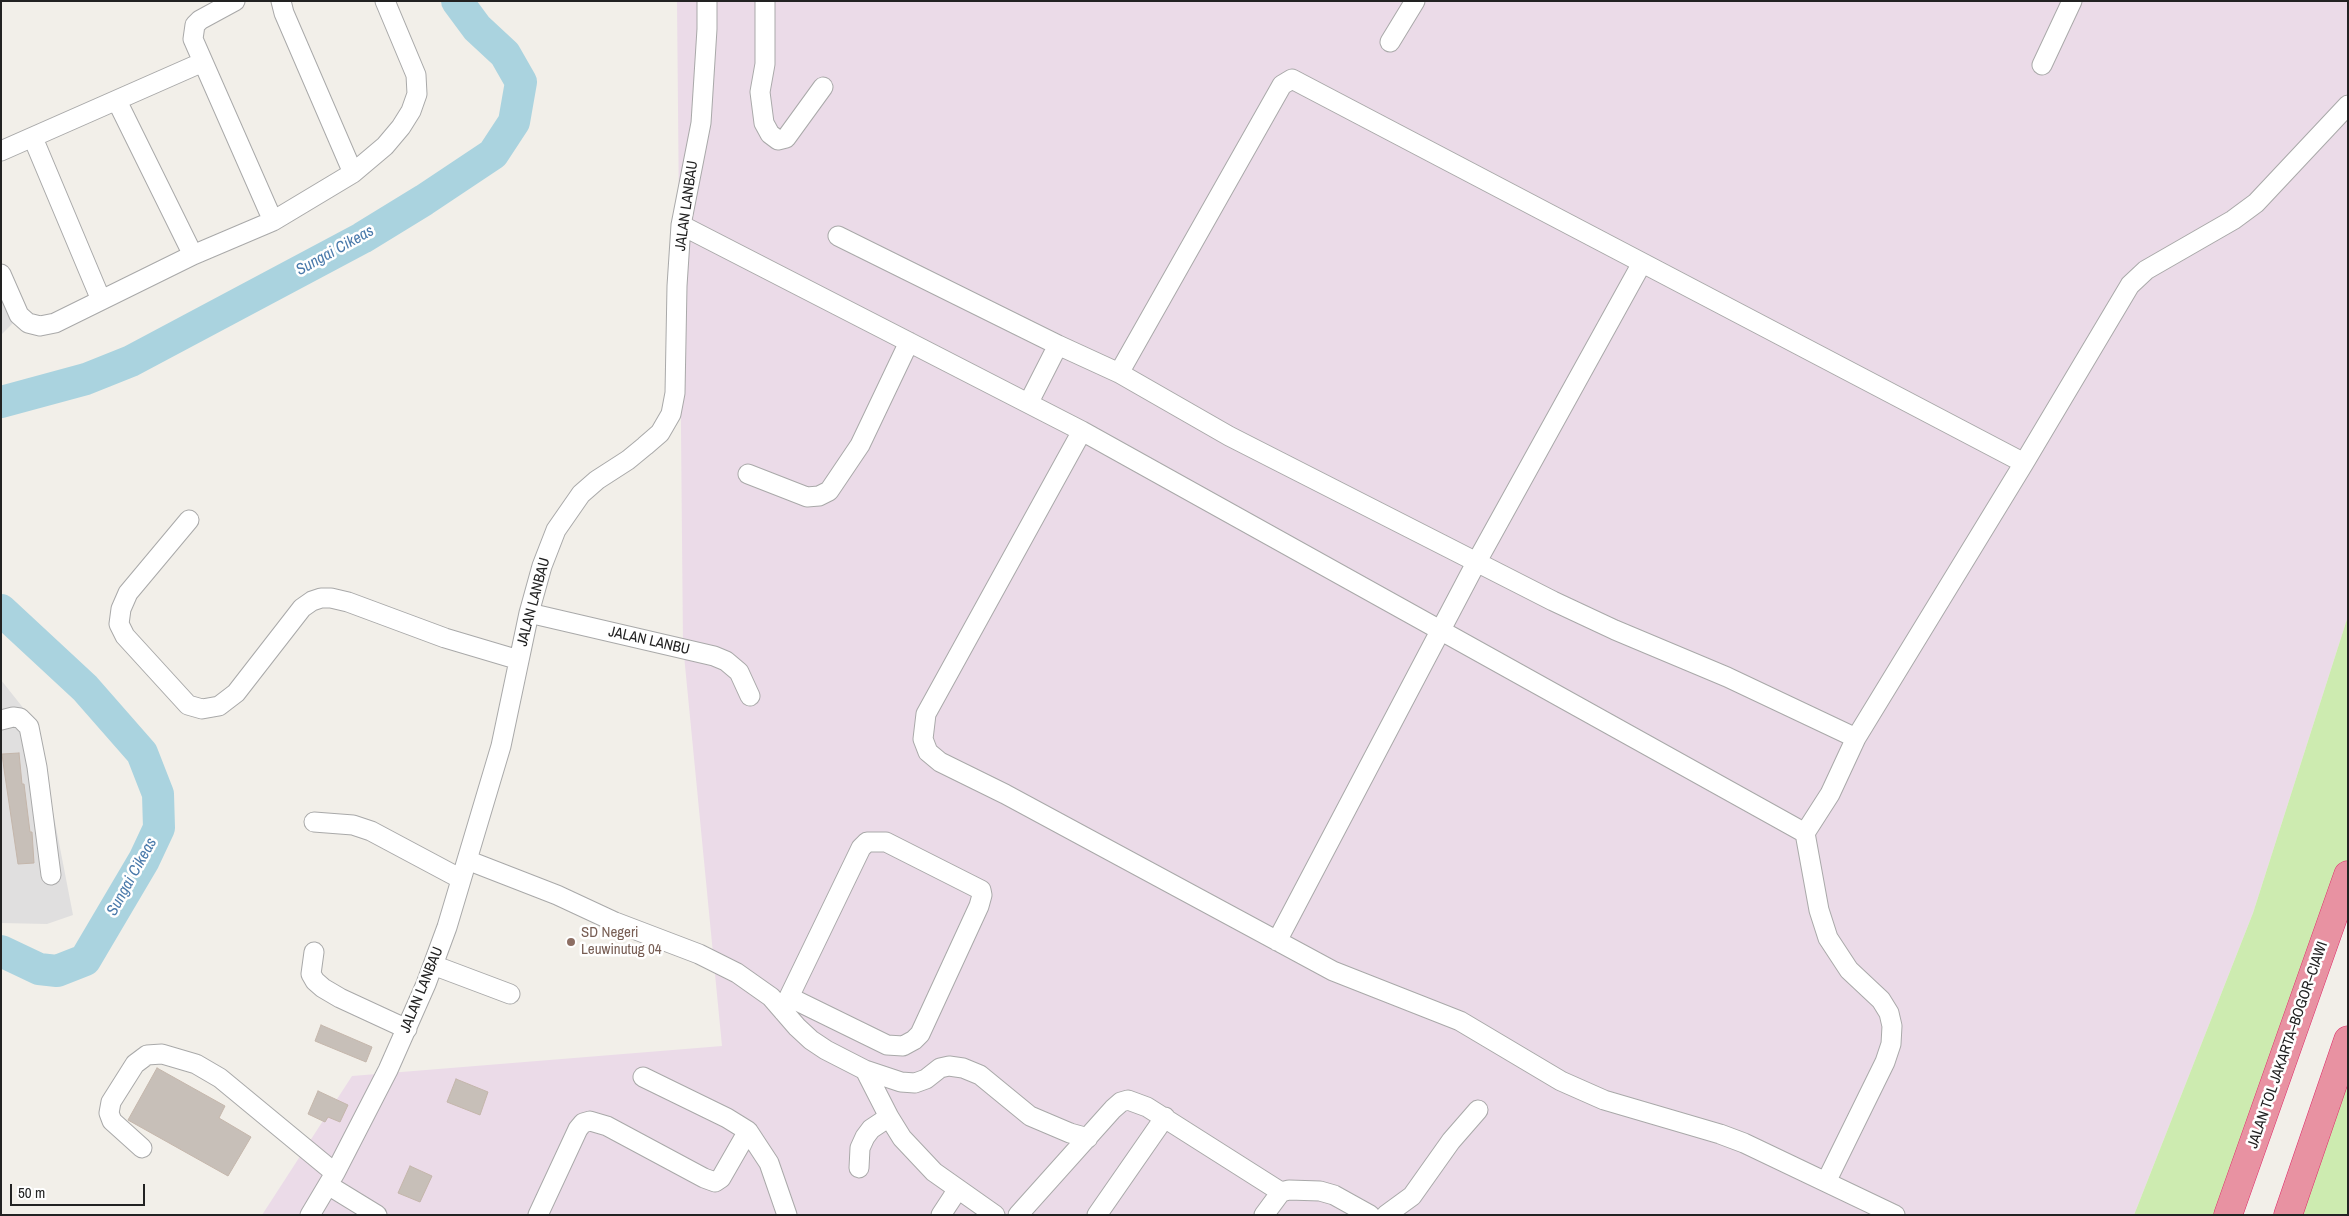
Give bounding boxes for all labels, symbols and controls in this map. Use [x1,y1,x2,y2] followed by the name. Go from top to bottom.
[672,160,702,252] street label: JALAN LANBAU
[293,222,377,280] water label: Sungai Cikeas
[514,556,554,648] street label: JALAN LANBAU
[607,623,691,659] street label: JALAN LANBU
[103,835,161,919] water label: Sungai Cikeas
[581,924,662,959] place label: SD Negeri Leuwinutug 04
[565,936,577,948] marker: SD Negeri Leuwinutug 04
[2244,939,2332,1151] street label: JALAN TOL JAKARTA–BOGOR–CIAWI
[397,944,447,1036] street label: JALAN LANBAU
[12,1174,148,1206] scale bar
[18,1182,45,1203] text: 50 m

